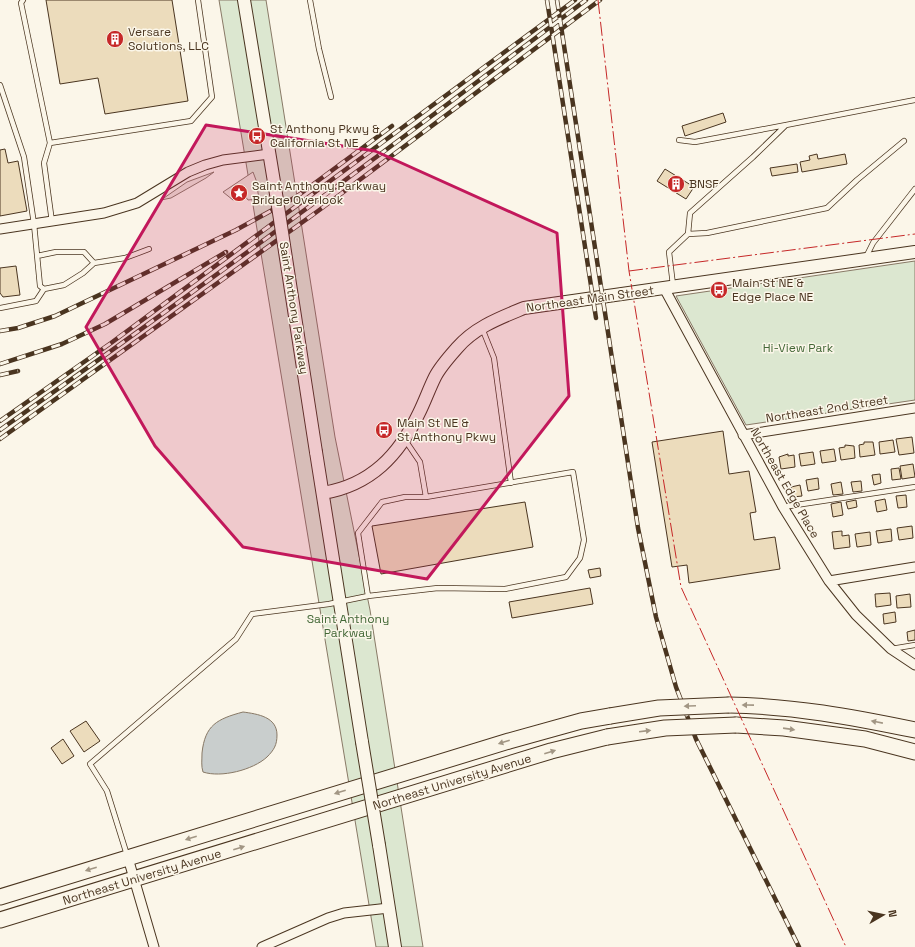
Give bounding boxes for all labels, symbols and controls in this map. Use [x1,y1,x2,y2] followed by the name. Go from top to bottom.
[128,24,209,54] place label: Versare Solutions, LLC
[105,29,125,49] building icon: Versare Solutions, LLC
[270,121,379,151] place label: St Anthony Pkwy & California St NE
[247,126,267,146] bus stop icon: St Anthony Pkwy & California St NE
[666,174,686,194] building icon: BNSF
[689,176,719,192] place label: BNSF
[252,178,386,208] place label: Saint Anthony Parkway Bridge Overlook
[229,183,249,203] place icon: Saint Anthony Parkway Bridge Overlook
[276,241,312,375] street label: Saint Anthony Parkway
[732,275,814,305] place label: Main St NE & Edge Place NE
[709,280,729,300] bus stop icon: Main St NE & Edge Place NE
[525,282,655,316] street label: Northeast Main Street
[763,340,834,356] park label: Hi-View Park
[765,391,889,427] street label: Northeast 2nd Street
[397,415,496,445] place label: Main St NE & St Anthony Pkwy
[374,420,394,440] bus stop icon: Main St NE & St Anthony Pkwy
[747,425,823,541] street label: Northeast Edge Place
[307,611,389,641] park label: Saint Anthony Parkway
[741,702,754,708] one-way arrow
[684,703,696,710] one-way arrow
[871,718,883,724] one-way arrow
[783,726,795,732] one-way arrow
[639,727,651,734] one-way arrow
[498,739,510,745] one-way arrow
[545,748,557,754] one-way arrow
[371,750,533,814] street label: Northeast University Avenue
[333,789,345,795] one-way arrow
[184,835,196,841] one-way arrow
[61,845,223,909] street label: Northeast University Avenue
[233,845,245,851] one-way arrow
[84,866,96,872] one-way arrow
[863,895,903,935] north arrow
[885,909,900,918] text: N

